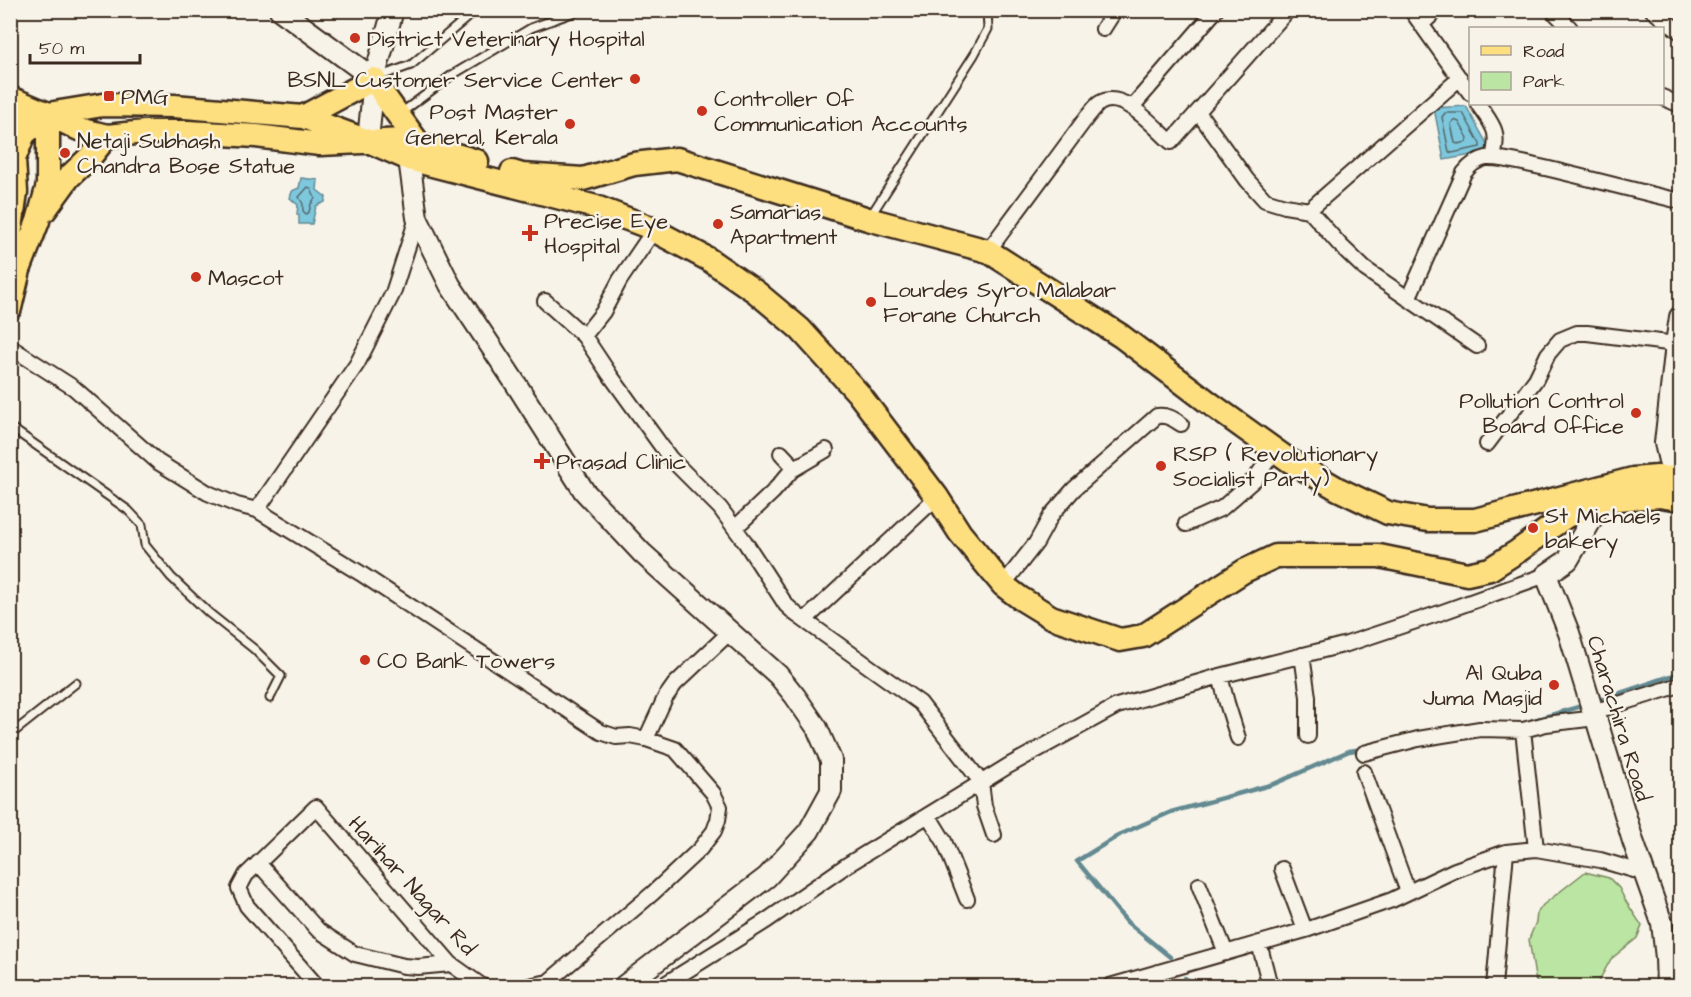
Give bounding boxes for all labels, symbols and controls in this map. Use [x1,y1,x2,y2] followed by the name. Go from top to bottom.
[367,24,645,56] place label: District Veterinary Hospital
[30,27,140,65] scale bar
[1469,27,1664,105] legend
[348,31,362,45] marker: District Veterinary Hospital
[39,36,84,61] text: 50 m
[1523,39,1564,64] text: Road
[287,65,623,96] place label: BSNL Customer Service Center
[1523,69,1565,94] text: Park
[628,72,642,86] marker: BSNL Customer Service Center
[121,82,168,113] place label: PMG
[714,84,968,140] place label: Controller Of Communication Accounts
[102,89,116,103] marker: PMG
[405,97,558,153] place label: Post Master General, Kerala
[695,104,709,118] marker: Controller Of Communication Accounts
[563,117,577,131] marker: Post Master General, Kerala
[77,126,295,182] place label: Netaji Subhash Chandra Bose Statue
[58,146,72,160] marker: Netaji Subhash Chandra Bose Statue
[730,197,838,253] place label: Samarias Apartment
[544,206,668,262] place label: Precise Eye Hospital
[711,217,725,231] marker: Samarias Apartment
[521,224,539,242] marker: Precise Eye Hospital
[208,263,284,294] place label: Mascot
[189,270,203,284] marker: Mascot
[883,275,1116,331] place label: Lourdes Syro Malabar Forane Church
[864,295,878,309] marker: Lourdes Syro Malabar Forane Church
[1459,386,1624,442] place label: Pollution Control Board Office
[1629,406,1643,420] marker: Pollution Control Board Office
[1173,439,1378,496] place label: RSP ( Revolutionary Socialist Party)
[556,447,686,478] place label: Prasad Clinic
[533,452,551,470] marker: Prasad Clinic
[1154,459,1168,473] marker: RSP ( Revolutionary Socialist Party)
[1545,501,1661,558] place label: St Michaels bakery
[1526,521,1540,535] marker: St Michaels bakery
[1579,632,1659,805] street label: Charachira Road
[377,646,555,677] place label: CO Bank Towers
[358,653,372,667] marker: CO Bank Towers
[1423,658,1542,714] place label: Al Quba Juma Masjid
[1547,678,1561,692] marker: Al Quba Juma Masjid
[340,809,483,963] street label: Harihar Nagar Rd

